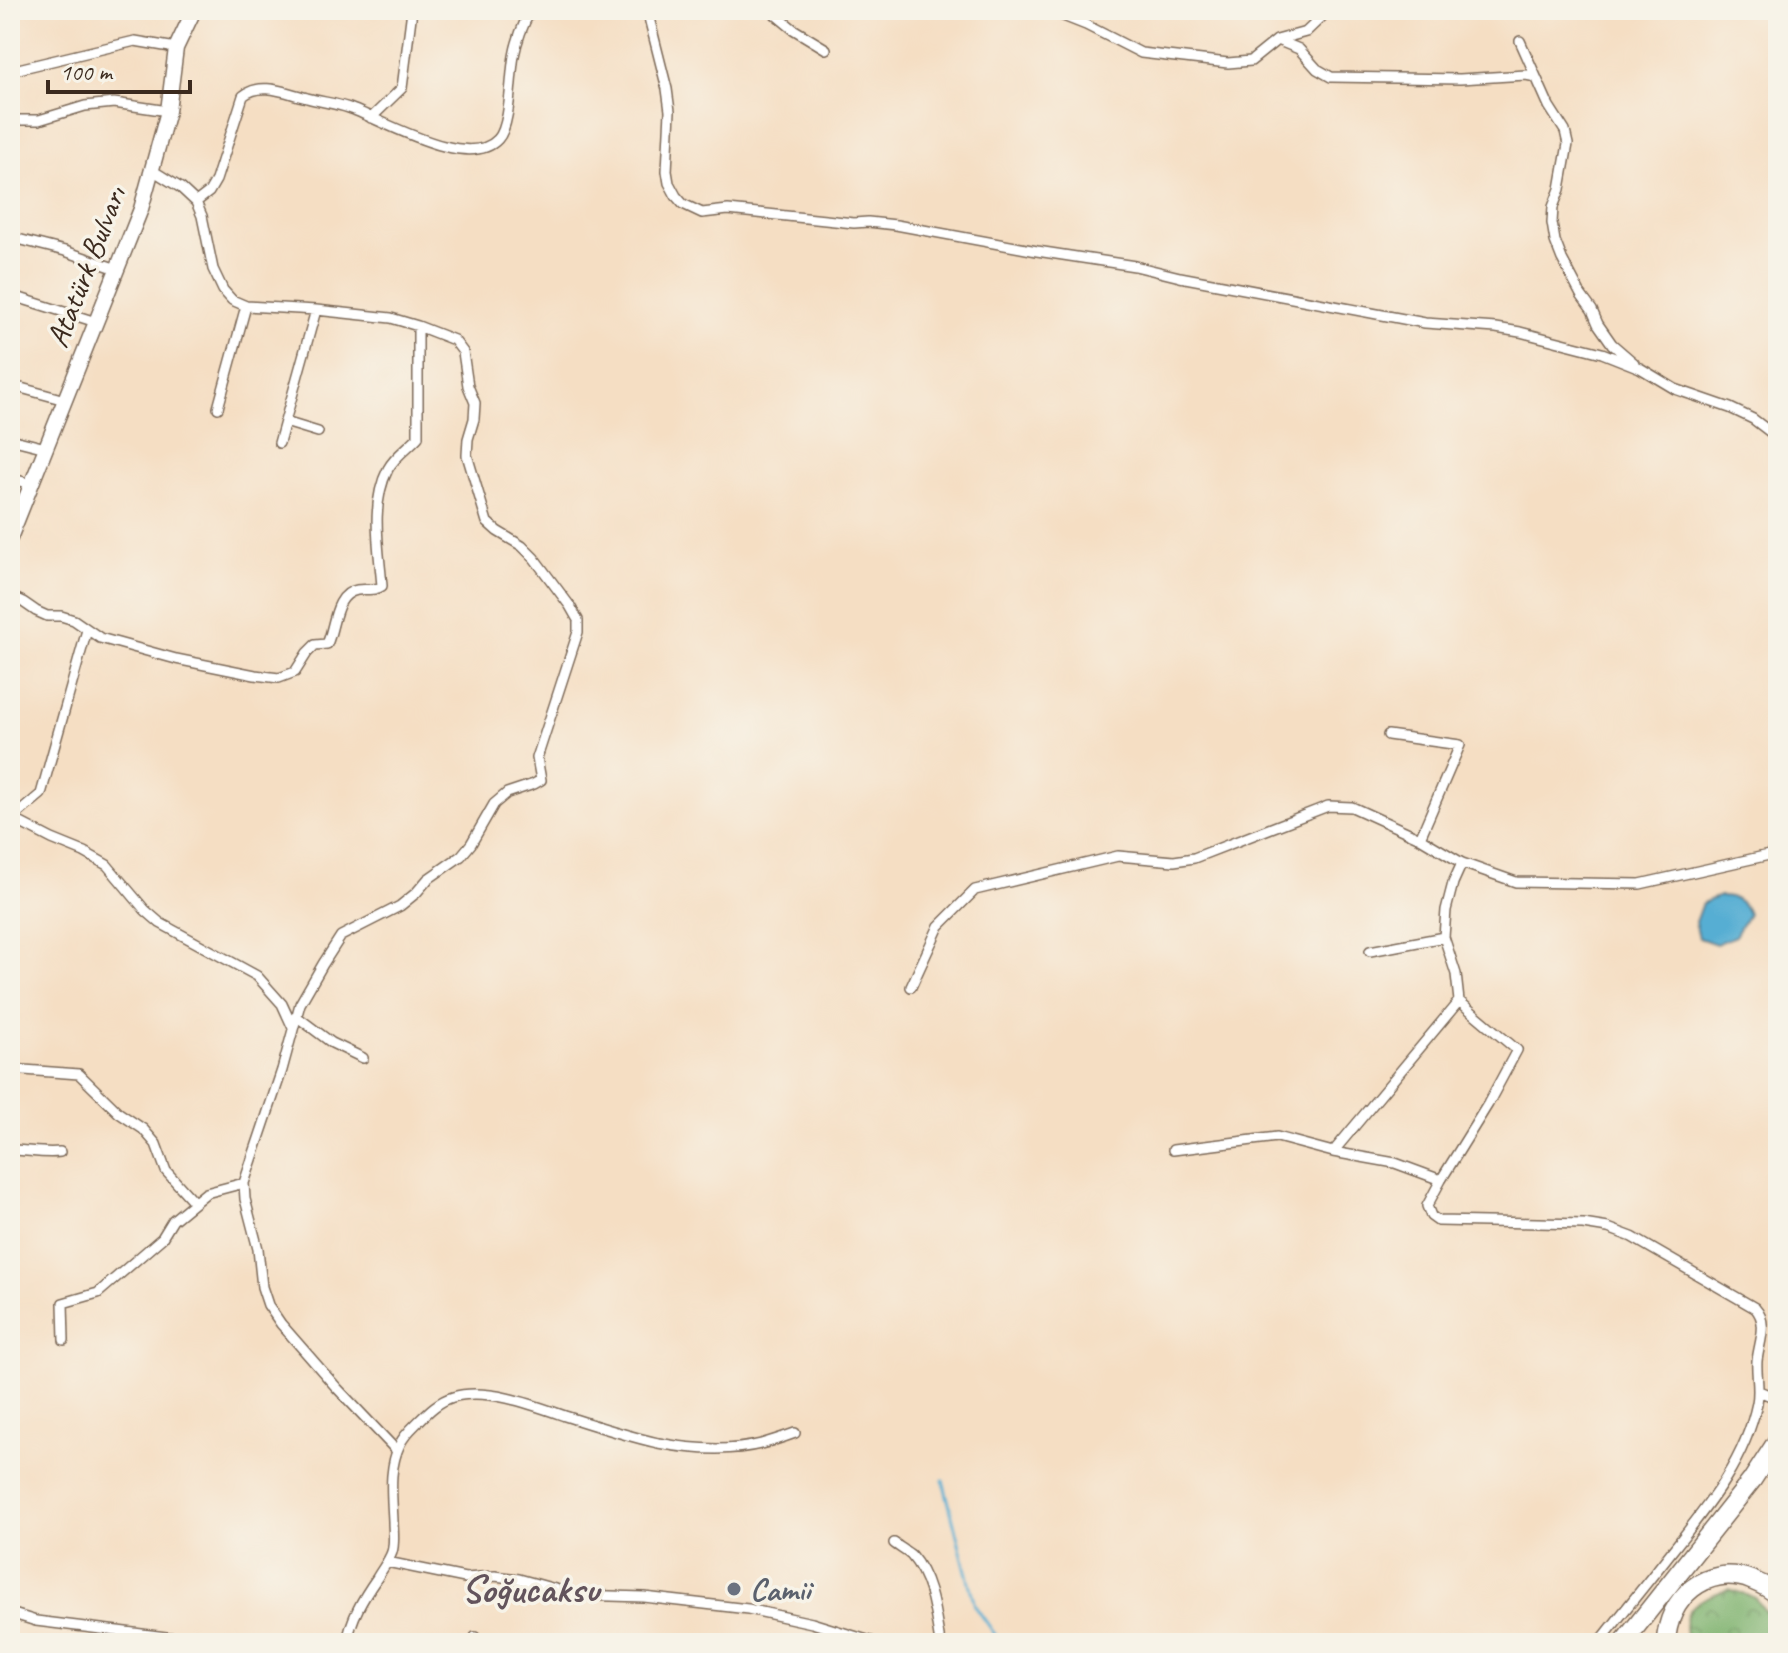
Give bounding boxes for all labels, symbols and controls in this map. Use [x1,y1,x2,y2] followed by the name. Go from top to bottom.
[48,44,190,94] scale bar
[60,57,114,87] text: 100 m
[37,179,136,353] street label: Atatürk Bulvarı
[461,1564,602,1614] district label: Soğucaksu
[750,1569,815,1610] place label: Camii
[725,1580,743,1598] marker: Camii

